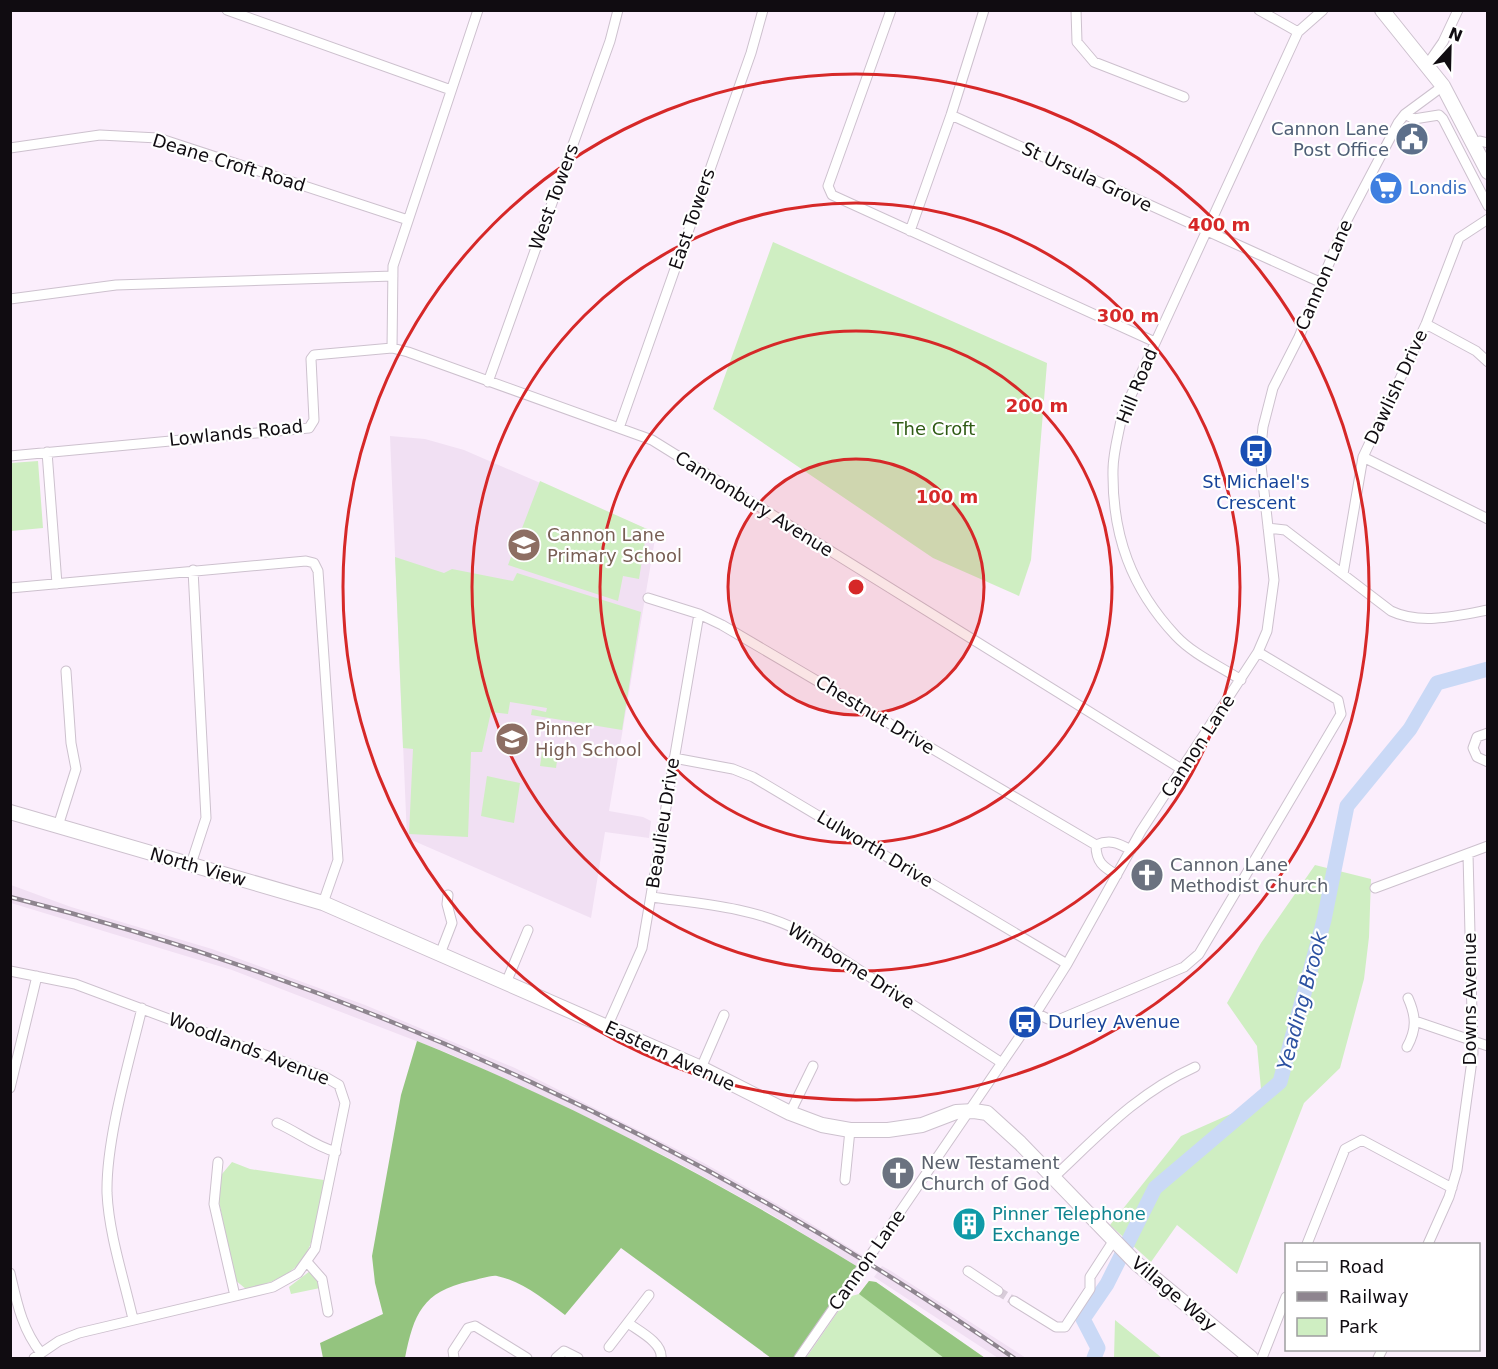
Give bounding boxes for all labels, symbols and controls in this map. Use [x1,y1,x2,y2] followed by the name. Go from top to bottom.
[1420,18,1480,78] north arrow
[1446,23,1465,46] text: N
[1271,118,1389,160] place label: Cannon Lane Post Office
[1394,121,1430,157] public building icon: Cannon Lane Post Office
[150,129,308,196] street label: Deane Croft Road
[1019,137,1156,216] street label: St Ursula Grove
[525,141,582,253] street label: West Towers
[664,165,719,272] street label: East Towers
[1368,170,1404,206] supermarket icon: Londis
[1409,177,1467,198] place label: Londis
[1188,214,1250,235] text: 400 m
[1291,216,1356,333] street label: Cannon Lane
[1097,305,1159,326] text: 300 m
[1360,326,1431,447] street label: Dawlish Drive
[1112,345,1161,427] street label: Hill Road
[1006,395,1068,416] text: 200 m
[168,415,304,450] street label: Lowlands Road
[892,418,975,439] park label: The Croft
[1238,433,1274,469] bus stop icon: St Michael's Crescent
[671,446,837,561] street label: Cannonbury Avenue
[1202,471,1310,513] place label: St Michael's Crescent
[916,486,978,507] text: 100 m
[547,524,682,566] place label: Cannon Lane Primary School
[506,527,542,563] school or university icon: Cannon Lane Primary School
[846,577,866,597] centre of rings
[812,671,939,758] street label: Chestnut Drive
[1157,690,1239,801] street label: Cannon Lane
[535,718,642,760] place label: Pinner High School
[494,721,530,757] school or university icon: Pinner High School
[642,756,683,890] street label: Beaulieu Drive
[814,806,937,891] street label: Lulworth Drive
[148,843,249,890] street label: North View
[1170,854,1328,896] place label: Cannon Lane Methodist Church
[1129,857,1165,893] church icon: Cannon Lane Methodist Church
[784,918,919,1013] street label: Wimborne Drive
[1272,928,1332,1073] water label: Yeading Brook
[1459,933,1480,1065] street label: Downs Avenue
[1007,1004,1043,1040] bus stop icon: Durley Avenue
[166,1008,333,1089] street label: Woodlands Avenue
[1048,1011,1180,1032] place label: Durley Avenue
[602,1016,739,1095] street label: Eastern Avenue
[921,1152,1060,1194] place label: New Testament Church of God
[880,1155,916,1191] church icon: New Testament Church of God
[992,1203,1146,1245] place label: Pinner Telephone Exchange
[824,1205,909,1314] street label: Cannon Lane
[951,1206,987,1242] building icon: Pinner Telephone Exchange
[1285,1243,1480,1351] legend
[1128,1252,1221,1335] street label: Village Way
[1339,1256,1384,1277] text: Road
[1339,1286,1409,1307] text: Railway
[1339,1316,1378,1337] text: Park

